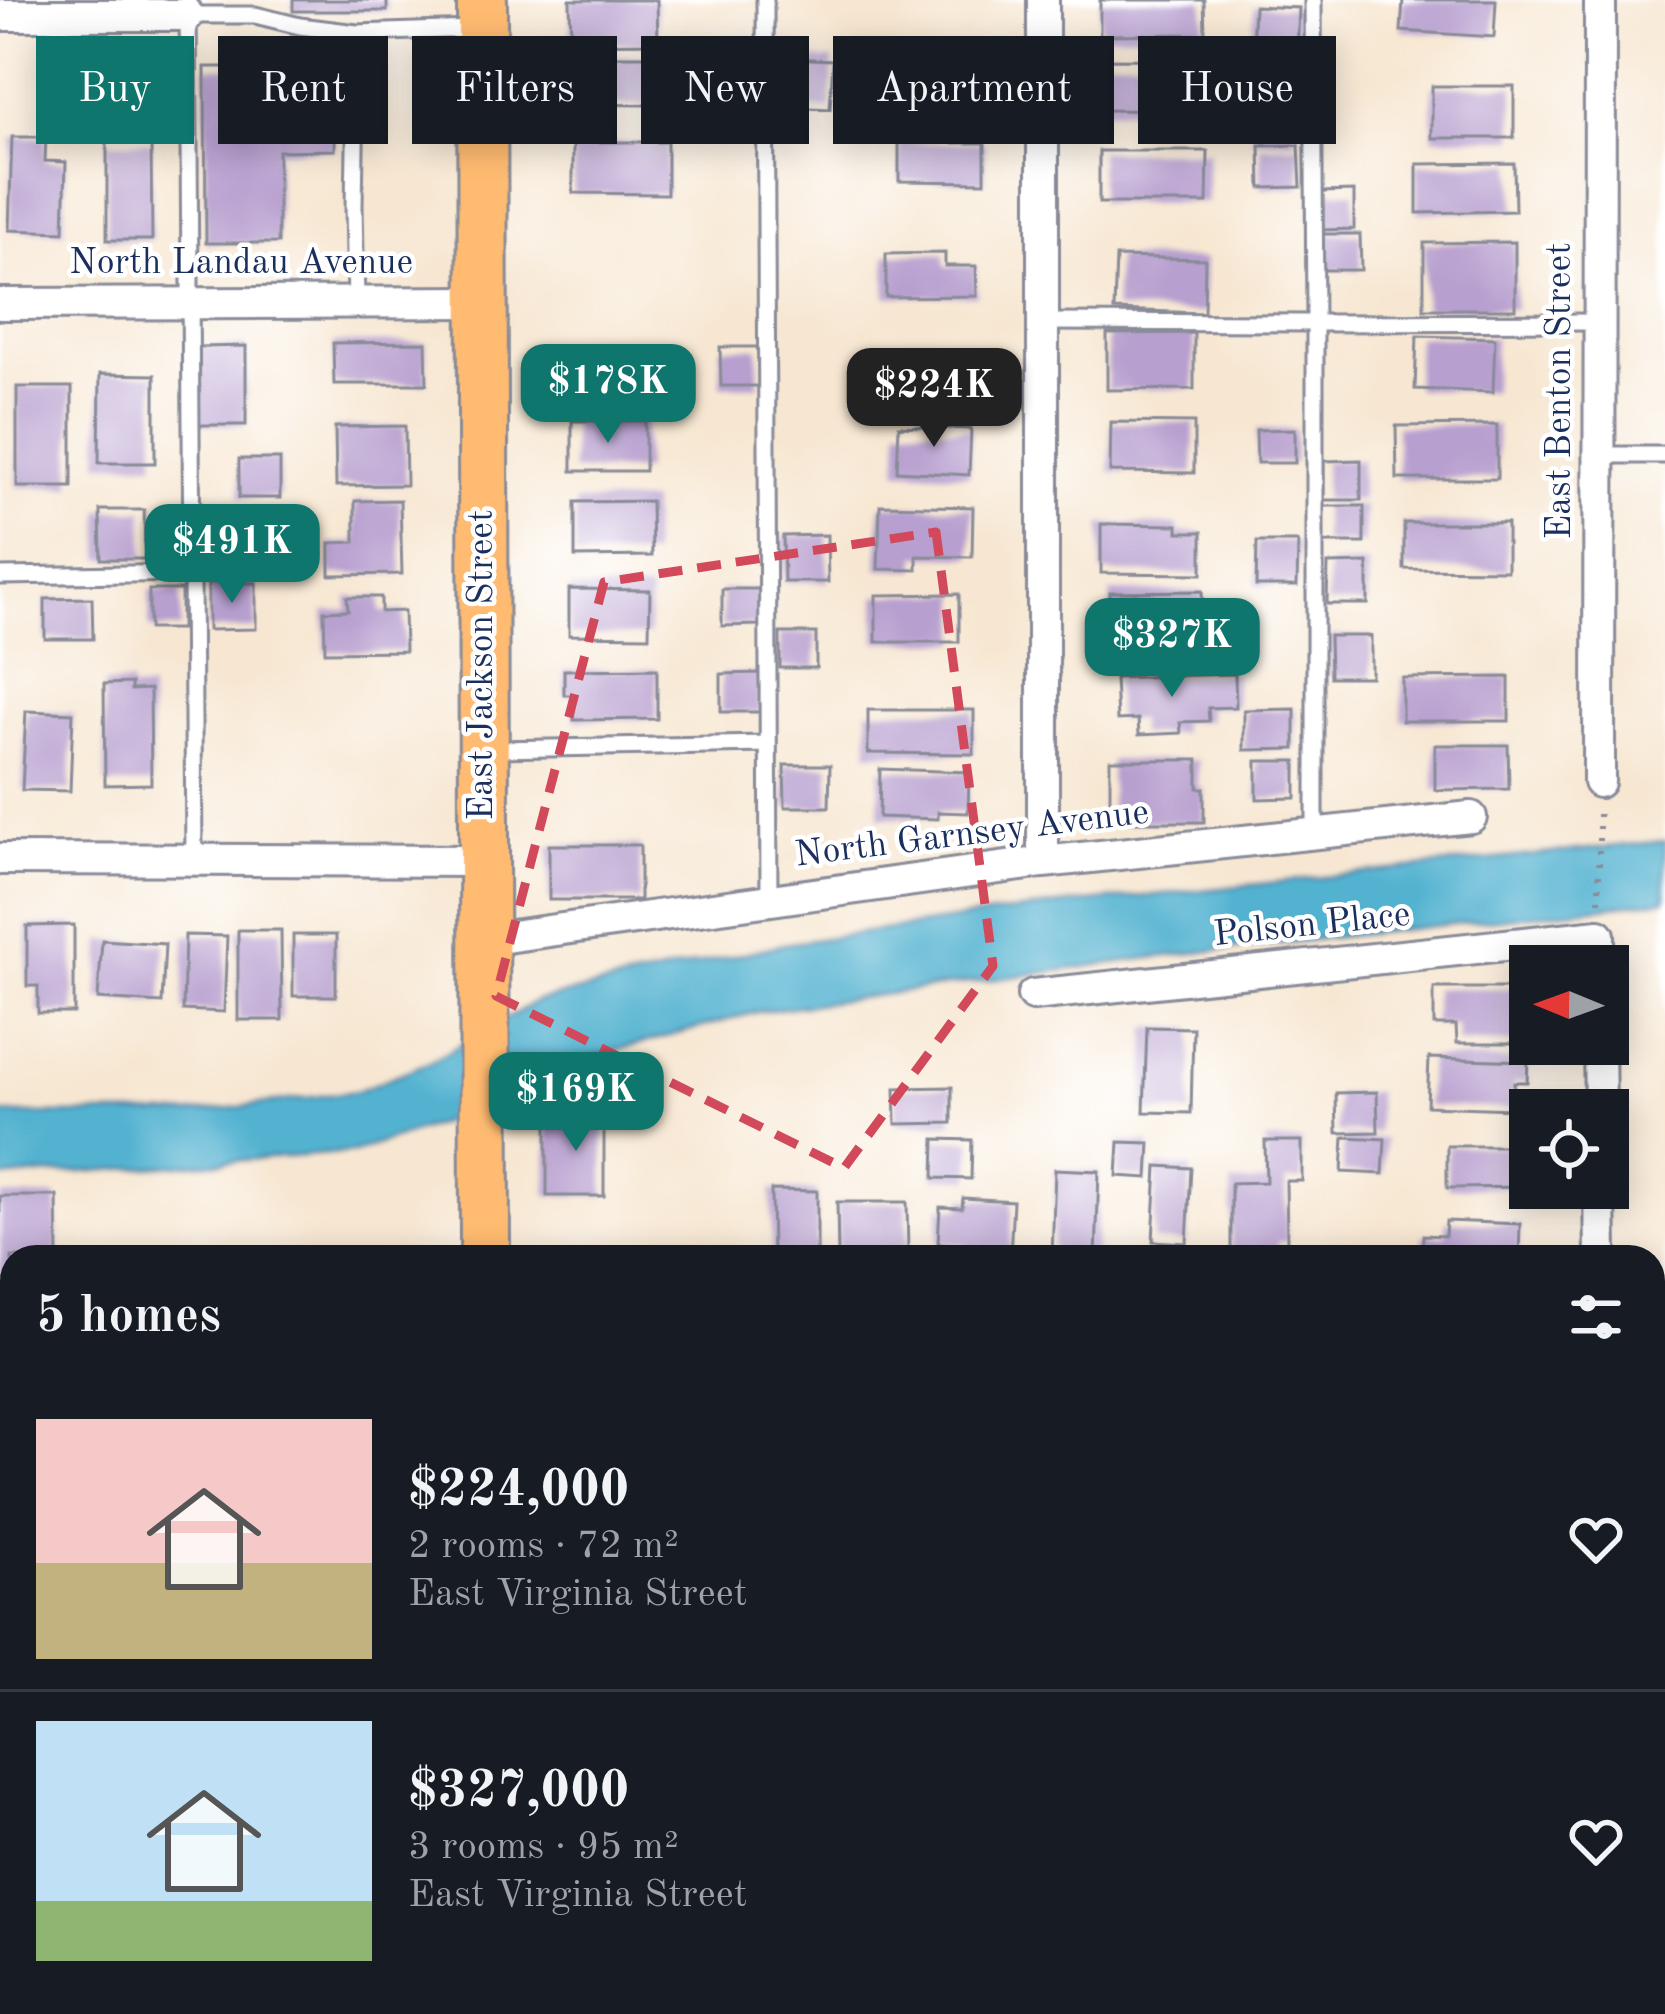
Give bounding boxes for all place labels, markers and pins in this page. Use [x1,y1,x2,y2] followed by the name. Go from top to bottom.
[524,344,692,446] pin: $178K
[850,348,1018,450] pin: $224K
[148,504,316,606] pin: $491K
[1088,598,1256,700] pin: $327K
[492,1052,660,1154] pin: $169K

